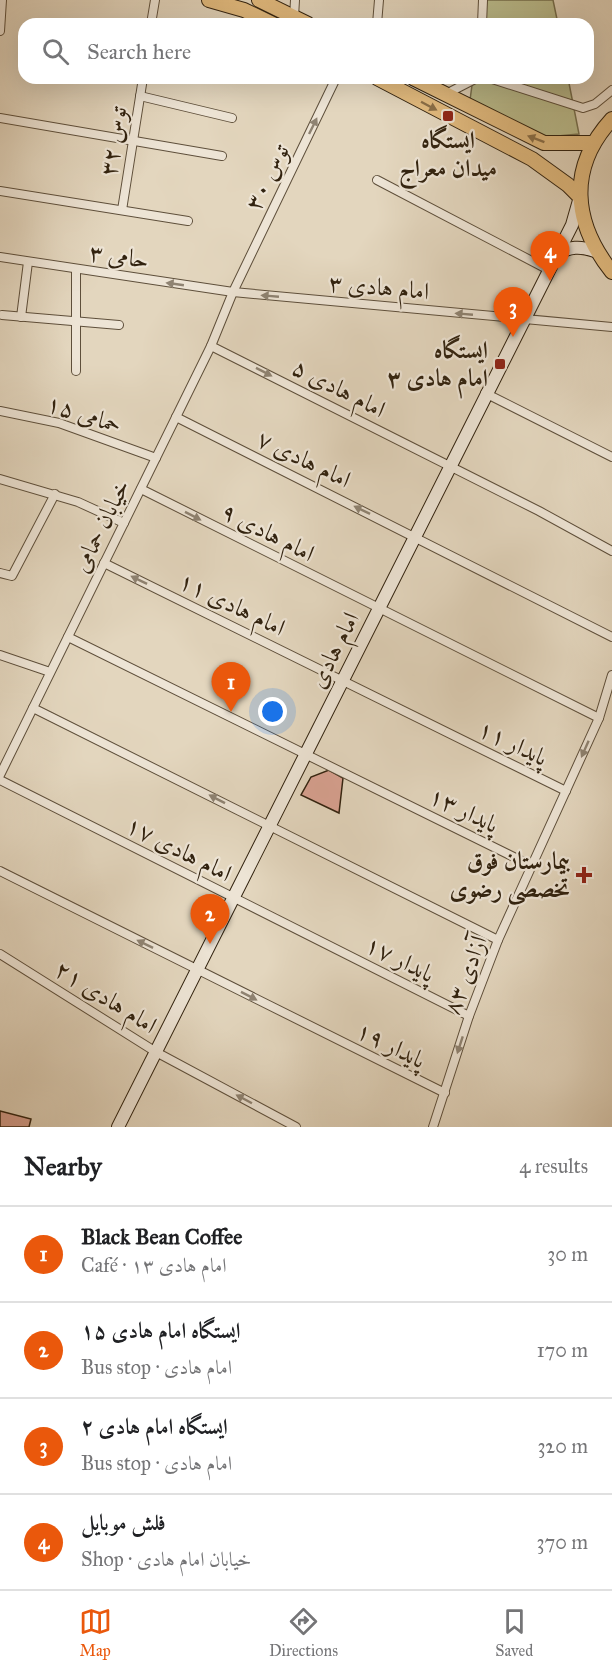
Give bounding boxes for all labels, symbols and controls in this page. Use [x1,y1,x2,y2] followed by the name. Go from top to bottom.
[18,18,594,84] search box
[39,35,72,68] icon: search
[87,38,191,65] text: Search here
[421,101,438,111] one-way arrow
[93,104,133,178] street label: توس ۳۲
[441,109,455,123] marker: ایستگاه میدان معراج
[308,118,318,135] one-way arrow
[399,124,497,190] place label: ایستگاه میدان معراج
[526,134,544,144] one-way arrow
[238,139,296,215] street label: توس ۳۰
[530,232,570,281] pin: 4
[87,237,151,275] street label: حامی ۳
[327,268,430,312] street label: امام هادی ۳
[165,279,184,288] one-way arrow
[494,288,532,337] pin: 3
[260,291,279,301] one-way arrow
[454,309,473,319] one-way arrow
[387,334,488,399] place label: ایستگاه امام هادی ۳
[285,352,391,430] street label: امام هادی ۵
[493,357,507,371] marker: ایستگاه امام هادی ۳
[255,367,272,377] one-way arrow
[43,388,125,440] street label: حمامی ۱۵
[250,423,356,500] street label: امام هادی ۷
[66,475,136,577] street label: خیابان حمامی
[214,496,320,574] street label: امام هادی ۹
[353,505,370,514] one-way arrow
[184,510,202,520] one-way arrow
[171,565,290,648] street label: امام هادی ۱۱
[130,575,147,584] one-way arrow
[302,607,371,696] street label: امام هادی
[212,662,250,712] pin: 1
[258,697,287,726] your location
[472,713,554,775] street label: پایدار ۱۱
[580,741,589,758] one-way arrow
[423,780,505,842] street label: پایدار ۱۳
[209,794,226,803] one-way arrow
[118,810,237,894] street label: امام هادی ۱۷
[449,846,570,906] place label: بیمارستان فوق تخصصی رضوی
[575,866,593,884] marker: بیمارستان فوق تخصصی رضوی
[190,894,230,944] pin: 2
[359,929,441,992] street label: پایدار ۱۷
[436,929,495,1019] street label: آزادی ۸۳
[136,939,153,948] one-way arrow
[46,954,163,1045] street label: امام هادی ۲۱
[241,991,258,1001] one-way arrow
[350,1015,432,1078] street label: پایدار ۱۹
[455,1036,464,1054] one-way arrow
[235,1094,252,1104] one-way arrow
[24,1150,102,1182] text: Nearby
[519,1154,588,1178] text: 4 results
[81,1223,242,1250] text: Black Bean Coffee
[40,1242,47,1266] text: 1
[547,1242,588,1266] text: 30 m
[81,1253,227,1277] text: Café · امام هادی ۱۳
[81,1317,241,1344] text: ایستگاه امام هادی ۱۵
[39,1338,48,1362] text: 2
[537,1338,588,1362] text: 170 m
[81,1355,232,1379] text: Bus stop · امام هادی
[81,1413,228,1440] text: ایستگاه امام هادی ۲
[40,1434,48,1458] text: 3
[537,1434,588,1458] text: 320 m
[81,1451,232,1475] text: Bus stop · امام هادی
[81,1509,166,1536] text: فلش موبایل
[38,1530,49,1554] text: 4
[537,1530,588,1554] text: 370 m
[81,1547,251,1571] text: Shop · خیابان امام هادی
[79,1605,112,1660] tab: Map
[269,1605,338,1660] tab: Directions
[495,1605,533,1660] tab: Saved

